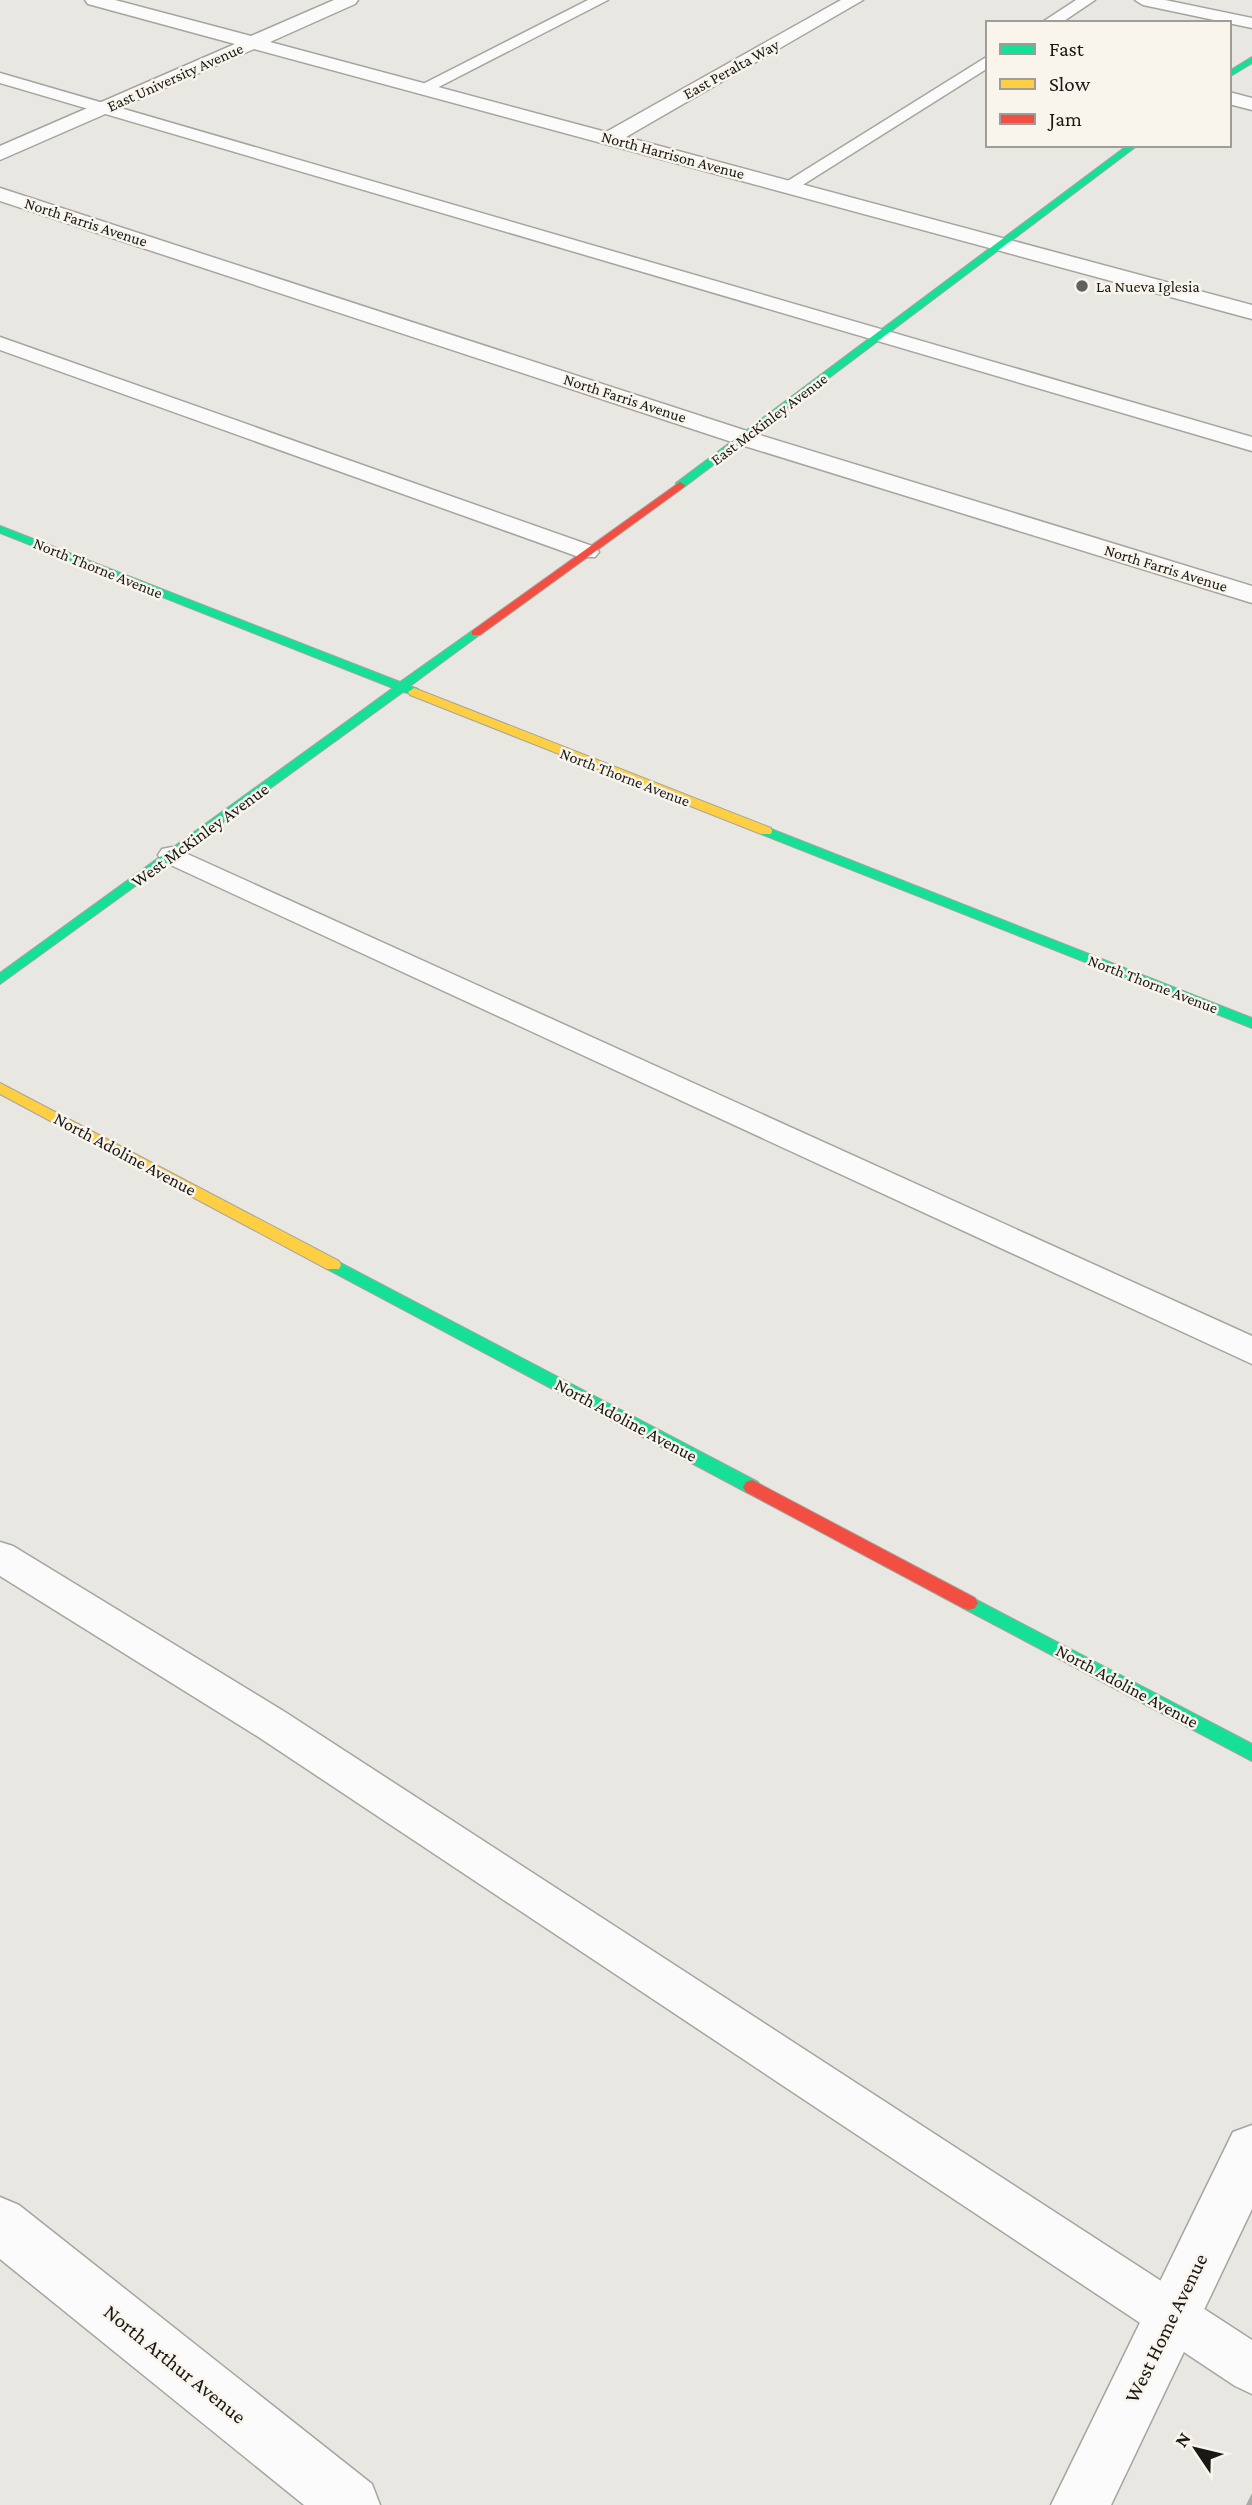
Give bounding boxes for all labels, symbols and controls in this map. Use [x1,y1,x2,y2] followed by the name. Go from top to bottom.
[986,21,1231,147] legend
[680,35,783,103] street label: East Peralta Way
[1049,37,1085,61] text: Fast
[104,39,246,116] street label: East University Avenue
[1049,72,1091,96] text: Slow
[1047,107,1082,131] text: Jam
[600,128,746,182] street label: North Harrison Avenue
[23,194,149,250] street label: North Farris Avenue
[1074,278,1090,294] marker: La Nueva Iglesia
[1096,278,1200,296] place label: La Nueva Iglesia
[562,370,688,426] street label: North Farris Avenue
[707,370,831,469] street label: East McKinley Avenue
[31,534,165,602] street label: North Thorne Avenue
[1102,541,1230,595] street label: North Farris Avenue
[558,744,692,810] street label: North Thorne Avenue
[128,779,272,891] street label: West McKinley Avenue
[1086,951,1220,1017] street label: North Thorne Avenue
[51,1108,200,1200] street label: North Adoline Avenue
[552,1374,701,1466] street label: North Adoline Avenue
[1053,1640,1202,1732] street label: North Adoline Avenue
[1120,2250,1212,2406] street label: West Home Avenue
[99,2299,251,2429] street label: North Arthur Avenue
[1161,2414,1231,2484] north arrow
[1170,2428,1195,2451] text: N

